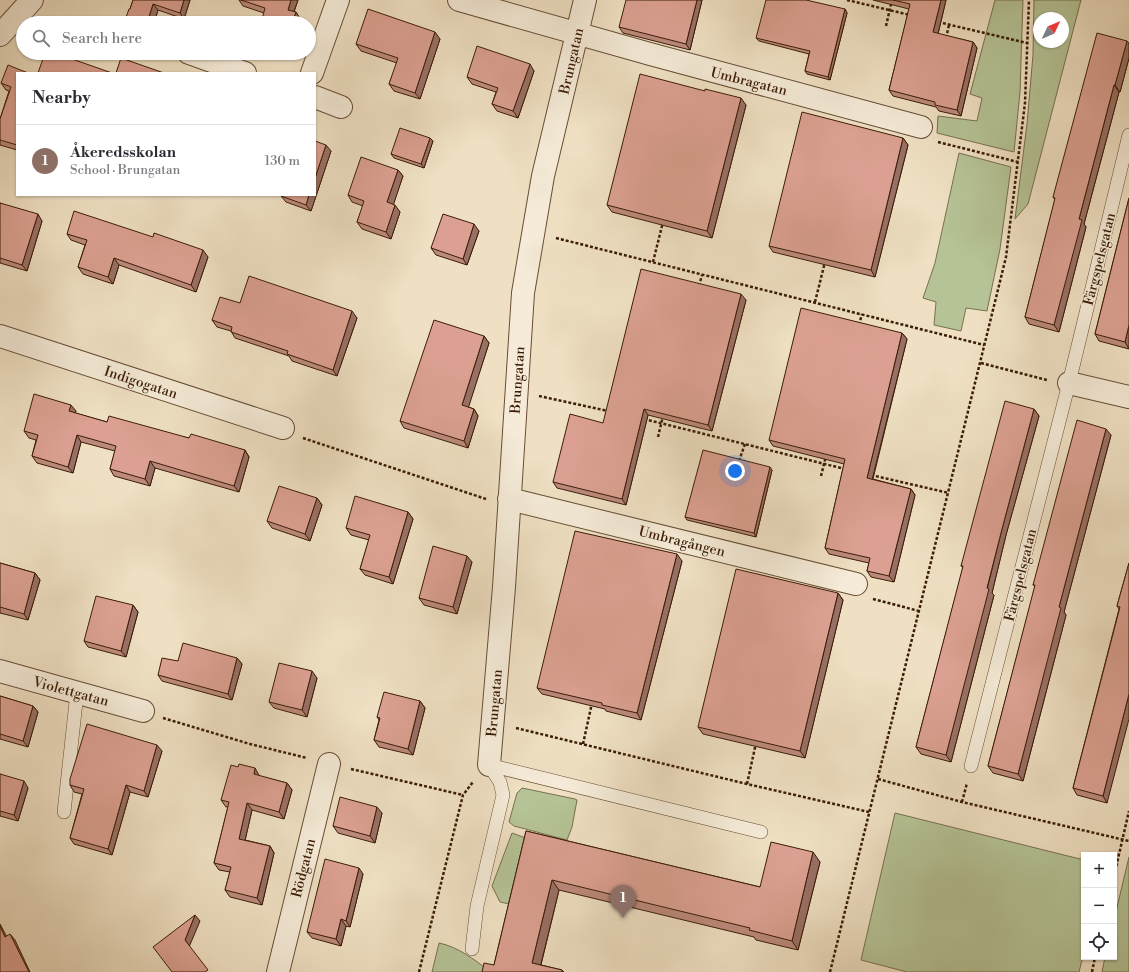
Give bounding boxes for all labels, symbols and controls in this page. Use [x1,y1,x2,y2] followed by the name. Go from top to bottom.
[1033,12,1069,48] north arrow
[16,16,316,60] search box
[555,26,588,97] street label: Brungatan
[30,27,52,49] icon: search
[62,29,142,48] text: Search here
[709,64,790,100] street label: Umbragatan
[32,87,91,109] text: Nearby
[70,143,176,162] text: Åkeredsskolan
[42,153,48,169] text: 1
[265,153,300,169] text: 130 m
[70,162,180,178] text: School · Brungatan
[1080,210,1120,308] street label: Färgspelsgatan
[507,345,529,415] street label: Brungatan
[102,363,180,403] street label: Indigogatan
[725,461,745,481] your location
[637,523,727,562] street label: Umbragången
[1001,526,1041,624] street label: Färgspelsgatan
[483,668,507,739] street label: Brungatan
[30,673,111,711] street label: Violettgatan
[288,836,320,900] street label: Rödgatan
[1081,852,1117,960] map controls
[1081,852,1117,888] button: +
[610,885,636,918] pin: 1
[1081,888,1117,924] button: −
[1081,924,1117,960] button: locate

